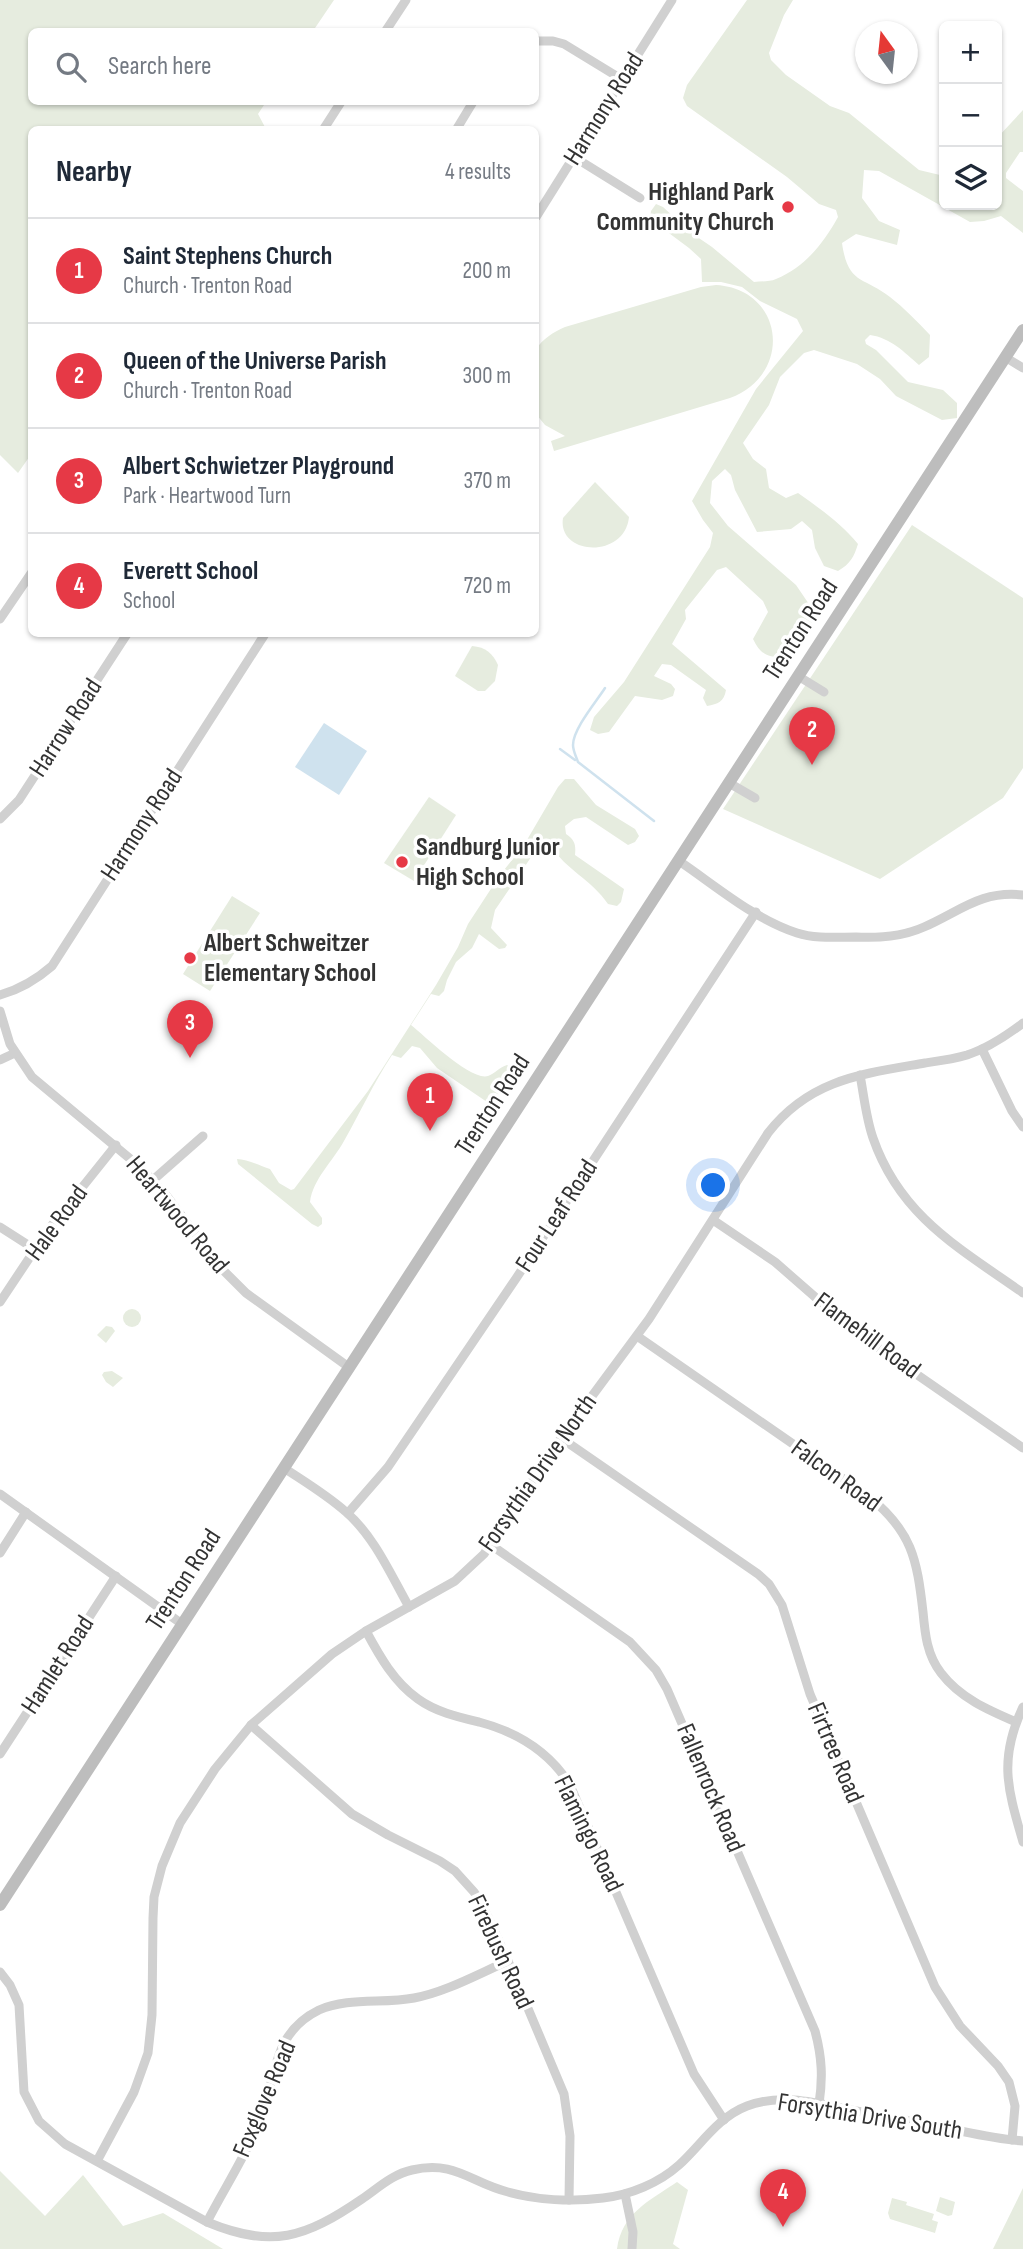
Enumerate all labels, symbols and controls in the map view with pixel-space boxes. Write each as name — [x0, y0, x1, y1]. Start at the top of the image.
north arrow — [855, 21, 918, 84]
map controls — [939, 21, 1002, 210]
button: + — [939, 21, 1002, 84]
search box — [28, 28, 539, 105]
street label: Harmony Road — [557, 47, 651, 171]
icon: search — [52, 48, 90, 86]
text: Search here — [108, 51, 211, 82]
button: − — [939, 84, 1002, 147]
button: layers — [939, 147, 1002, 210]
text: Nearby — [56, 154, 132, 190]
text: 4 results — [445, 158, 511, 186]
place label: Highland Park Community Church — [597, 177, 774, 238]
marker: Highland Park Community Church — [780, 199, 796, 215]
text: Saint Stephens Church — [123, 241, 332, 272]
text: 1 — [74, 257, 84, 285]
text: 200 m — [463, 257, 511, 285]
text: Church · Trenton Road — [123, 272, 292, 300]
text: Queen of the Universe Parish — [123, 346, 387, 377]
text: 2 — [74, 362, 84, 390]
text: 300 m — [462, 362, 511, 390]
text: Church · Trenton Road — [123, 377, 292, 405]
text: Albert Schwietzer Playground — [123, 451, 394, 482]
text: 3 — [74, 467, 84, 495]
text: 370 m — [464, 467, 511, 495]
text: Park · Heartwood Turn — [123, 482, 291, 510]
text: Everett School — [123, 556, 258, 587]
text: 4 — [74, 572, 84, 600]
text: 720 m — [464, 572, 511, 600]
street label: Trenton Road — [757, 574, 845, 686]
text: School — [123, 587, 175, 615]
street label: Harrow Road — [23, 673, 109, 783]
pin: 2 — [789, 707, 835, 765]
street label: Harmony Road — [94, 763, 190, 887]
place label: Sandburg Junior High School — [416, 832, 560, 893]
marker: Sandburg Junior High School — [394, 854, 410, 870]
place label: Albert Schweitzer Elementary School — [203, 928, 376, 989]
marker: Albert Schweitzer Elementary School — [182, 950, 198, 966]
pin: 3 — [167, 1000, 213, 1058]
street label: Trenton Road — [449, 1049, 537, 1161]
pin: 1 — [407, 1073, 453, 1131]
street label: Heartwood Road — [119, 1150, 235, 1280]
street label: Four Leaf Road — [509, 1154, 605, 1278]
your location — [696, 1168, 730, 1202]
street label: Hale Road — [19, 1179, 95, 1267]
street label: Flamehill Road — [808, 1286, 926, 1386]
street label: Forsythia Drive North — [472, 1388, 604, 1558]
street label: Falcon Road — [785, 1433, 887, 1519]
street label: Trenton Road — [140, 1524, 228, 1636]
street label: Hamlet Road — [15, 1610, 101, 1720]
street label: Firtree Road — [800, 1698, 870, 1808]
street label: Fallenrock Road — [669, 1719, 751, 1857]
street label: Flamingo Road — [546, 1771, 630, 1897]
street label: Firebush Road — [460, 1890, 540, 2014]
street label: Foxglove Road — [227, 2036, 303, 2162]
street label: Forsythia Drive South — [776, 2087, 964, 2147]
pin: 4 — [760, 2169, 806, 2227]

